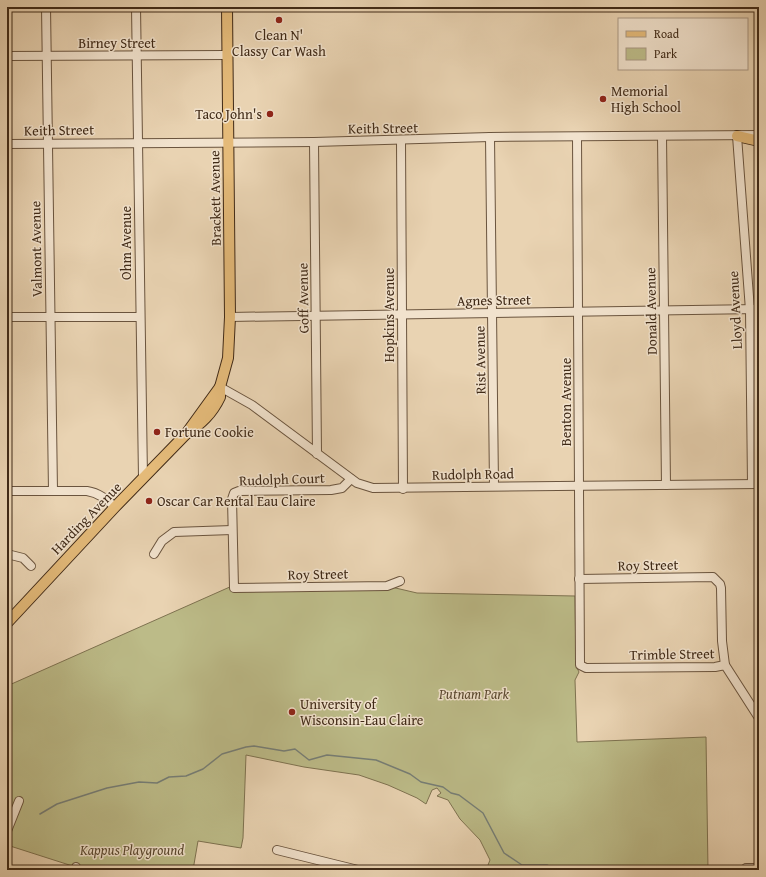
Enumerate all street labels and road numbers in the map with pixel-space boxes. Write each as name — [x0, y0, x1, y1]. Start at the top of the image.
street label: Birney Street — [78, 33, 156, 53]
street label: Keith Street — [348, 117, 418, 139]
street label: Keith Street — [24, 119, 94, 141]
street label: Brackett Avenue — [204, 150, 226, 246]
street label: Valmont Avenue — [25, 200, 47, 297]
street label: Ohm Avenue — [116, 206, 136, 280]
street label: Goff Avenue — [292, 262, 314, 333]
street label: Hopkins Avenue — [379, 267, 399, 362]
street label: Donald Avenue — [640, 267, 662, 355]
street label: Lloyd Avenue — [723, 270, 747, 350]
street label: Agnes Street — [457, 289, 531, 311]
street label: Rist Avenue — [469, 325, 491, 394]
street label: Benton Avenue — [556, 357, 576, 446]
street label: Rudolph Road — [432, 463, 515, 485]
street label: Rudolph Court — [239, 468, 325, 490]
street label: Harding Avenue — [46, 477, 126, 559]
street label: Roy Street — [617, 554, 679, 576]
street label: Roy Street — [287, 563, 349, 585]
street label: Trimble Street — [629, 643, 715, 665]

